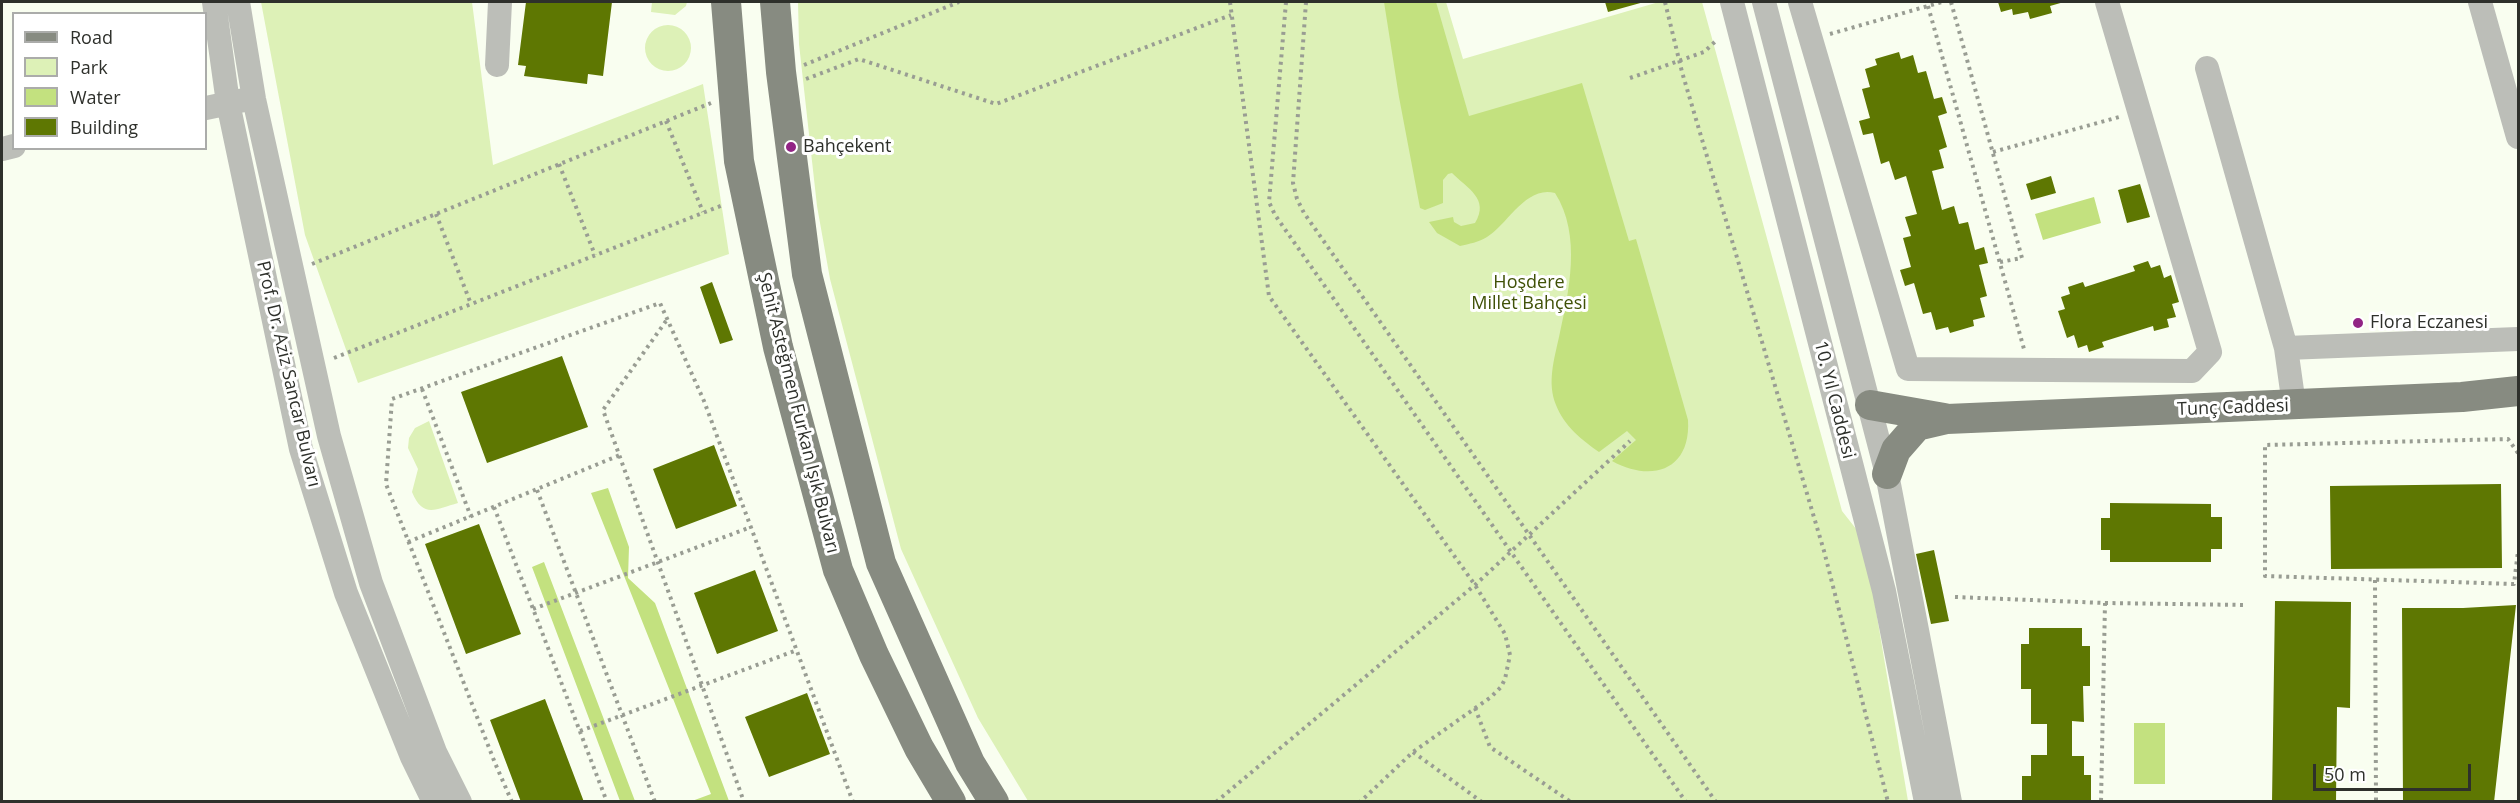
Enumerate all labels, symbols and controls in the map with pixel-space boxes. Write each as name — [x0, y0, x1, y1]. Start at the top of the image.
legend — [12, 12, 207, 150]
text: Road — [70, 25, 113, 49]
text: Park — [70, 55, 108, 79]
text: Water — [70, 85, 121, 109]
text: Building — [70, 115, 138, 139]
place label: Bahçekent — [803, 136, 891, 158]
marker: Bahçekent — [784, 140, 798, 154]
street label: Prof. Dr. Aziz Sancar Bulvarı — [251, 259, 325, 489]
street label: Şehit Asteğmen Furkan Işık Bulvarı — [753, 270, 843, 556]
park label: Hoşdere Millet Bahçesi — [1471, 272, 1587, 314]
place label: Flora Eczanesi — [2370, 312, 2488, 334]
marker: Flora Eczanesi — [2351, 316, 2365, 330]
street label: 10. Yıl Caddesi — [1809, 339, 1859, 461]
street label: Tunç Caddesi — [2177, 395, 2289, 421]
scale bar — [2316, 752, 2474, 790]
text: 50 m — [2324, 762, 2366, 786]

